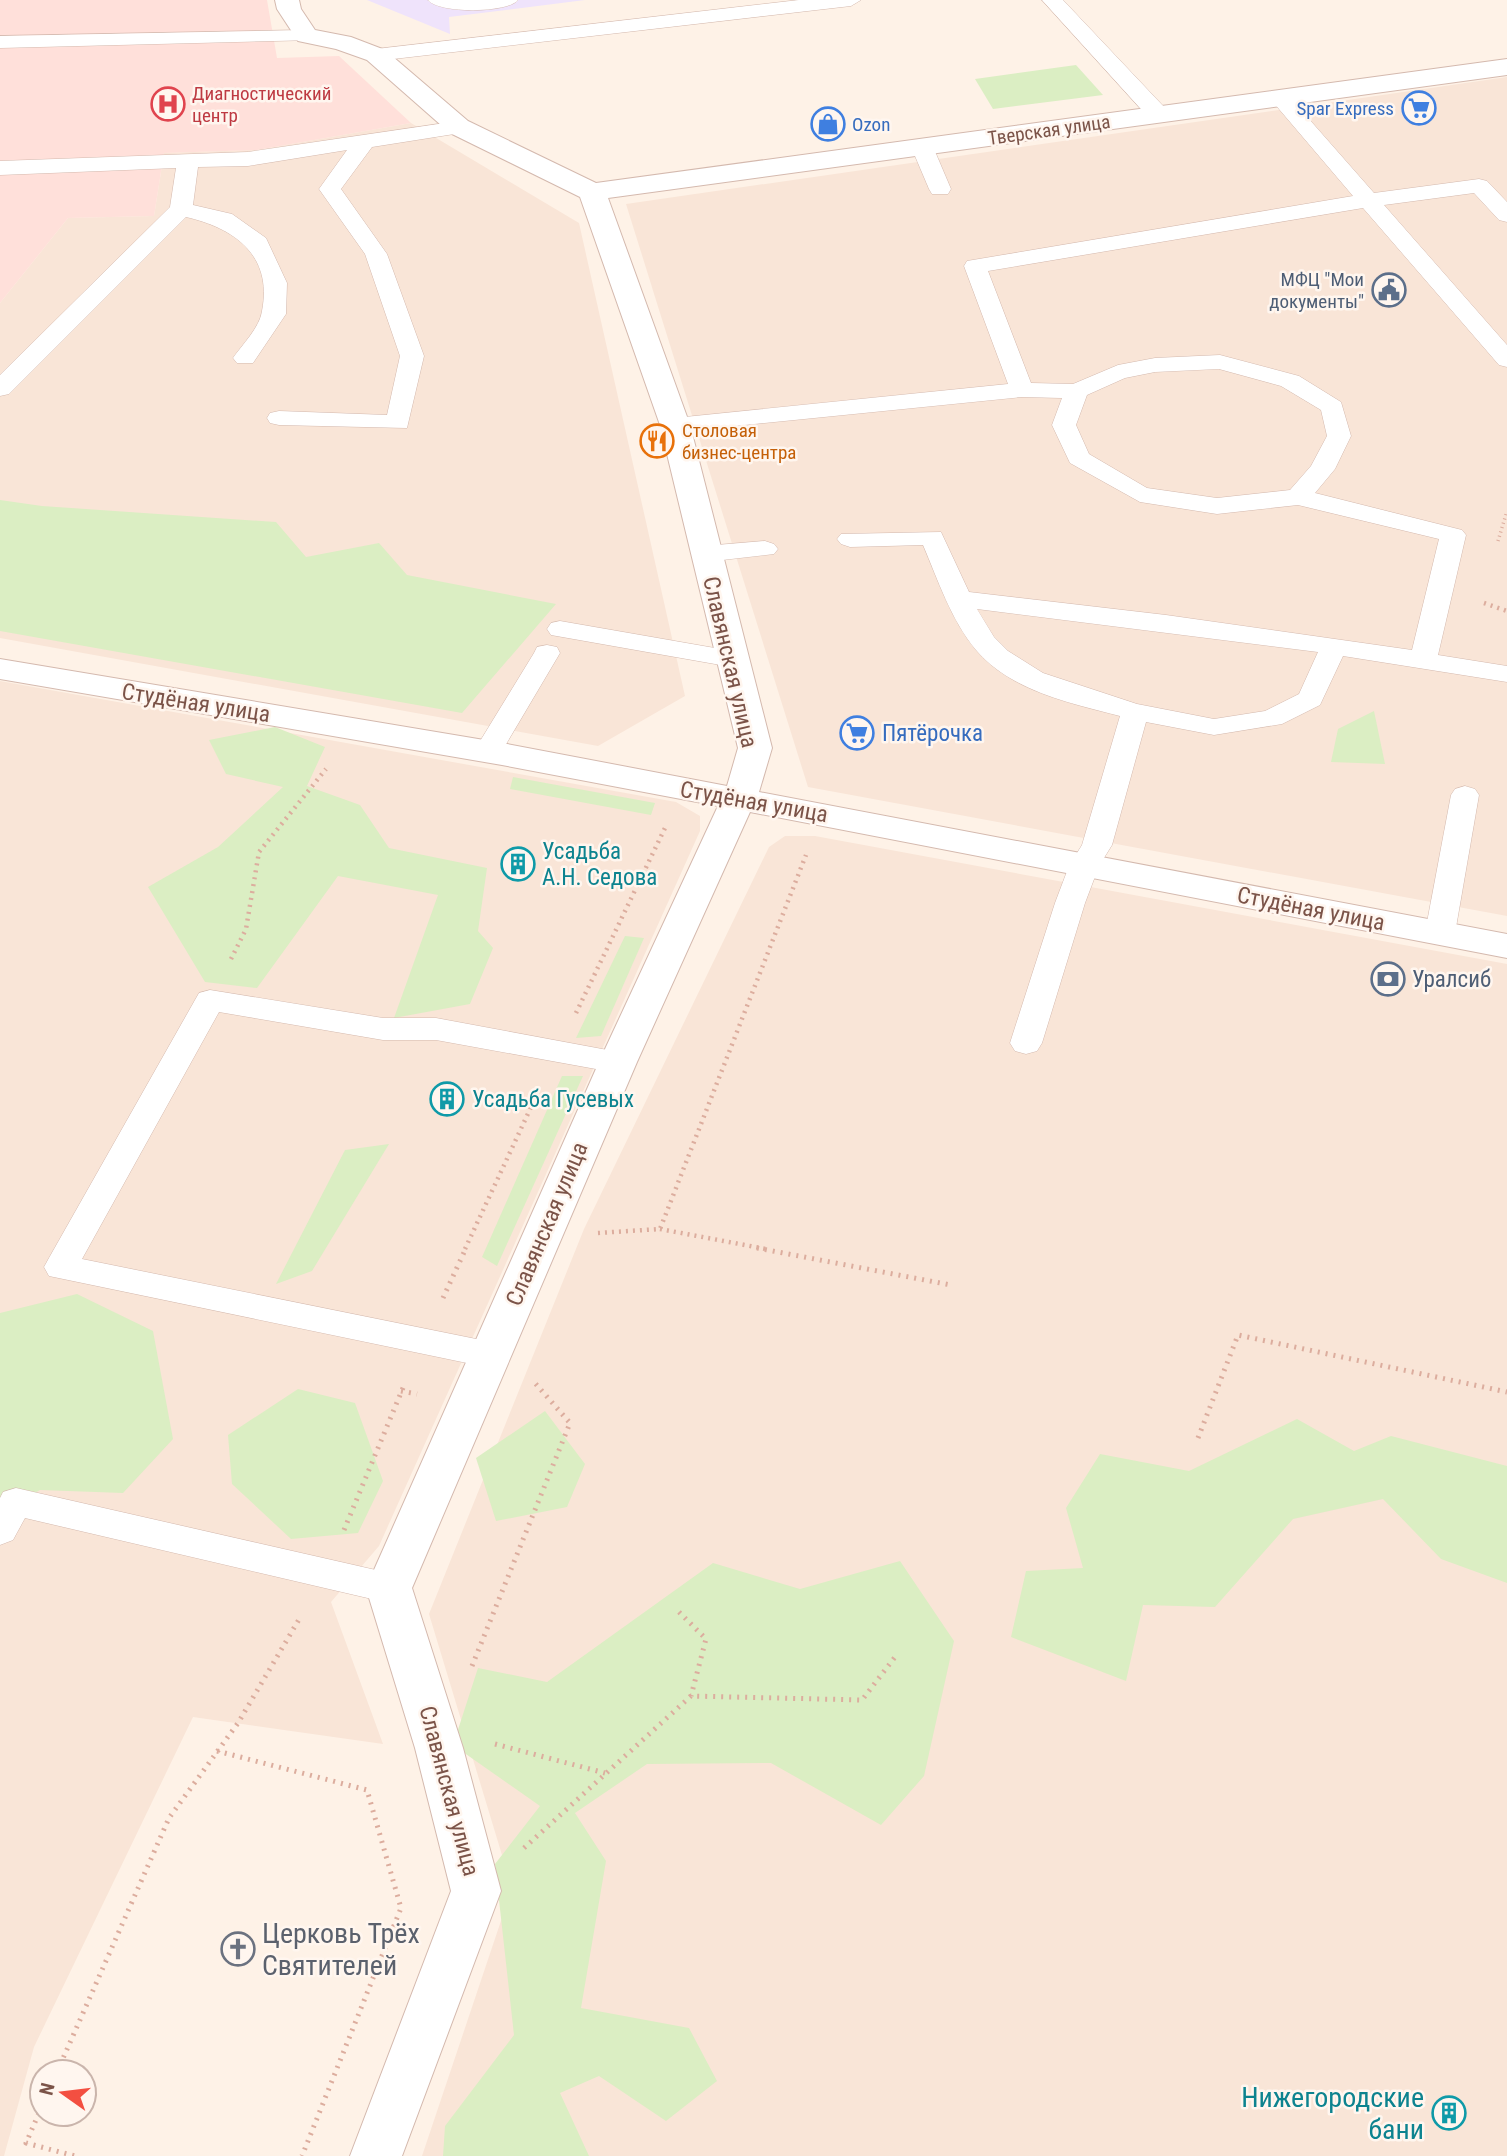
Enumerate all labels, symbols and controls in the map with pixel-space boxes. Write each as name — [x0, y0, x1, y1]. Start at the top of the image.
place label: Диагностический центр — [192, 82, 331, 127]
hospital icon: Диагностический центр — [149, 85, 187, 123]
supermarket icon: Spar Express — [1400, 89, 1438, 127]
place label: Spar Express — [1297, 97, 1394, 120]
shop icon: Ozon — [809, 105, 847, 143]
street label: Тверская улица — [986, 110, 1112, 150]
place label: Ozon — [852, 113, 890, 136]
place label: МФЦ "Мои документы" — [1269, 268, 1364, 313]
public building icon: МФЦ "Мои документы" — [1370, 271, 1408, 309]
place label: Столовая бизнес-центра — [682, 419, 796, 464]
restaurant icon: Столовая бизнес-центра — [638, 422, 676, 460]
street label: Славянская улица — [697, 574, 763, 750]
street label: Студёная улица — [120, 678, 272, 728]
supermarket icon: Пятёрочка — [838, 714, 876, 752]
place label: Пятёрочка — [882, 720, 983, 747]
street label: Студёная улица — [678, 776, 830, 828]
place label: Усадьба А.Н. Седова — [542, 838, 657, 891]
building icon: Усадьба А.Н. Седова — [499, 845, 537, 883]
street label: Студёная улица — [1235, 881, 1387, 937]
bank icon: Уралсиб — [1369, 960, 1407, 998]
place label: Уралсиб — [1412, 966, 1491, 993]
building icon: Усадьба Гусевых — [428, 1080, 466, 1118]
place label: Усадьба Гусевых — [472, 1086, 634, 1113]
street label: Славянская улица — [500, 1138, 594, 1310]
street label: Славянская улица — [413, 1703, 485, 1879]
place label: Церковь Трёх Святителей — [262, 1917, 420, 1982]
church icon: Церковь Трёх Святителей — [219, 1930, 257, 1968]
north arrow — [28, 2058, 98, 2128]
text: N — [34, 2081, 60, 2097]
place label: Нижегородские бани — [1241, 2081, 1424, 2146]
building icon: Нижегородские бани — [1430, 2094, 1468, 2132]

